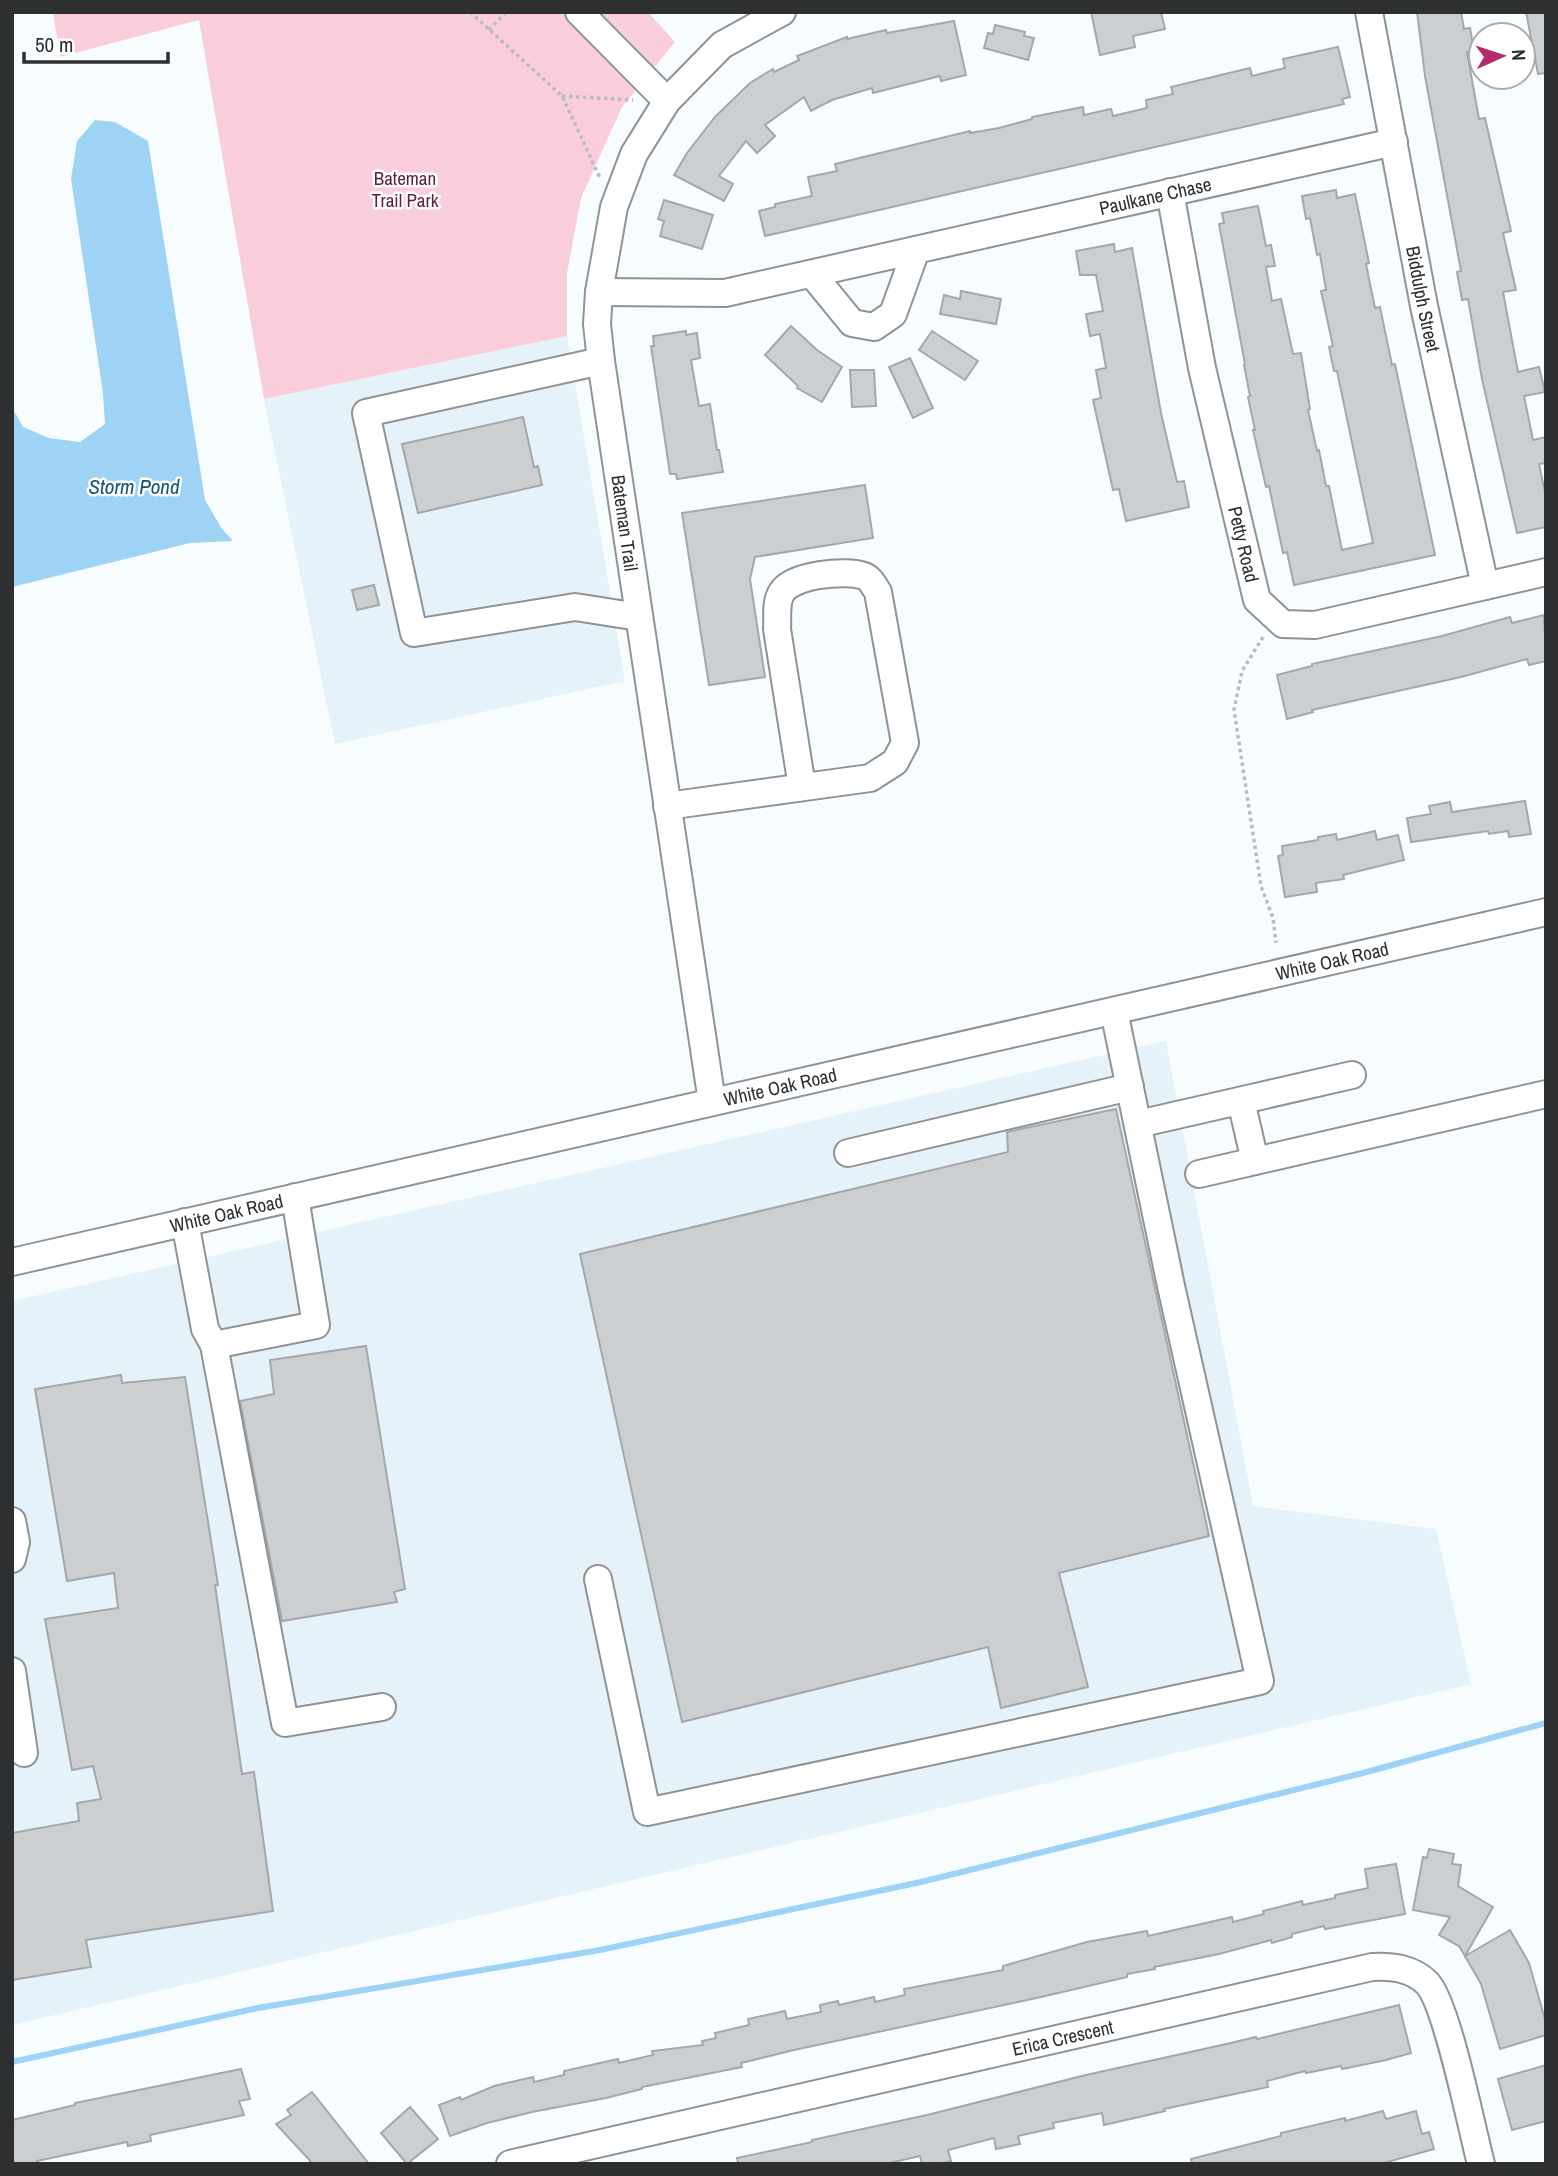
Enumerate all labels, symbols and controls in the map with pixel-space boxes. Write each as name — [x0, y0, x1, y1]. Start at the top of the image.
scale bar — [24, 21, 168, 65]
north arrow — [1467, 21, 1537, 91]
text: 50 m — [35, 30, 73, 59]
text: N — [1506, 49, 1532, 61]
park label: Bateman Trail Park — [372, 165, 439, 213]
street label: Paulkane Chase — [1096, 171, 1214, 221]
street label: Biddulph Street — [1400, 244, 1447, 355]
water label: Storm Pond — [89, 472, 180, 501]
street label: Bateman Trail — [605, 473, 645, 573]
street label: Petty Road — [1222, 504, 1265, 585]
street label: White Oak Road — [1273, 935, 1391, 986]
street label: White Oak Road — [721, 1061, 839, 1112]
street label: White Oak Road — [167, 1188, 286, 1239]
street label: Erica Crescent — [1010, 2013, 1117, 2062]

